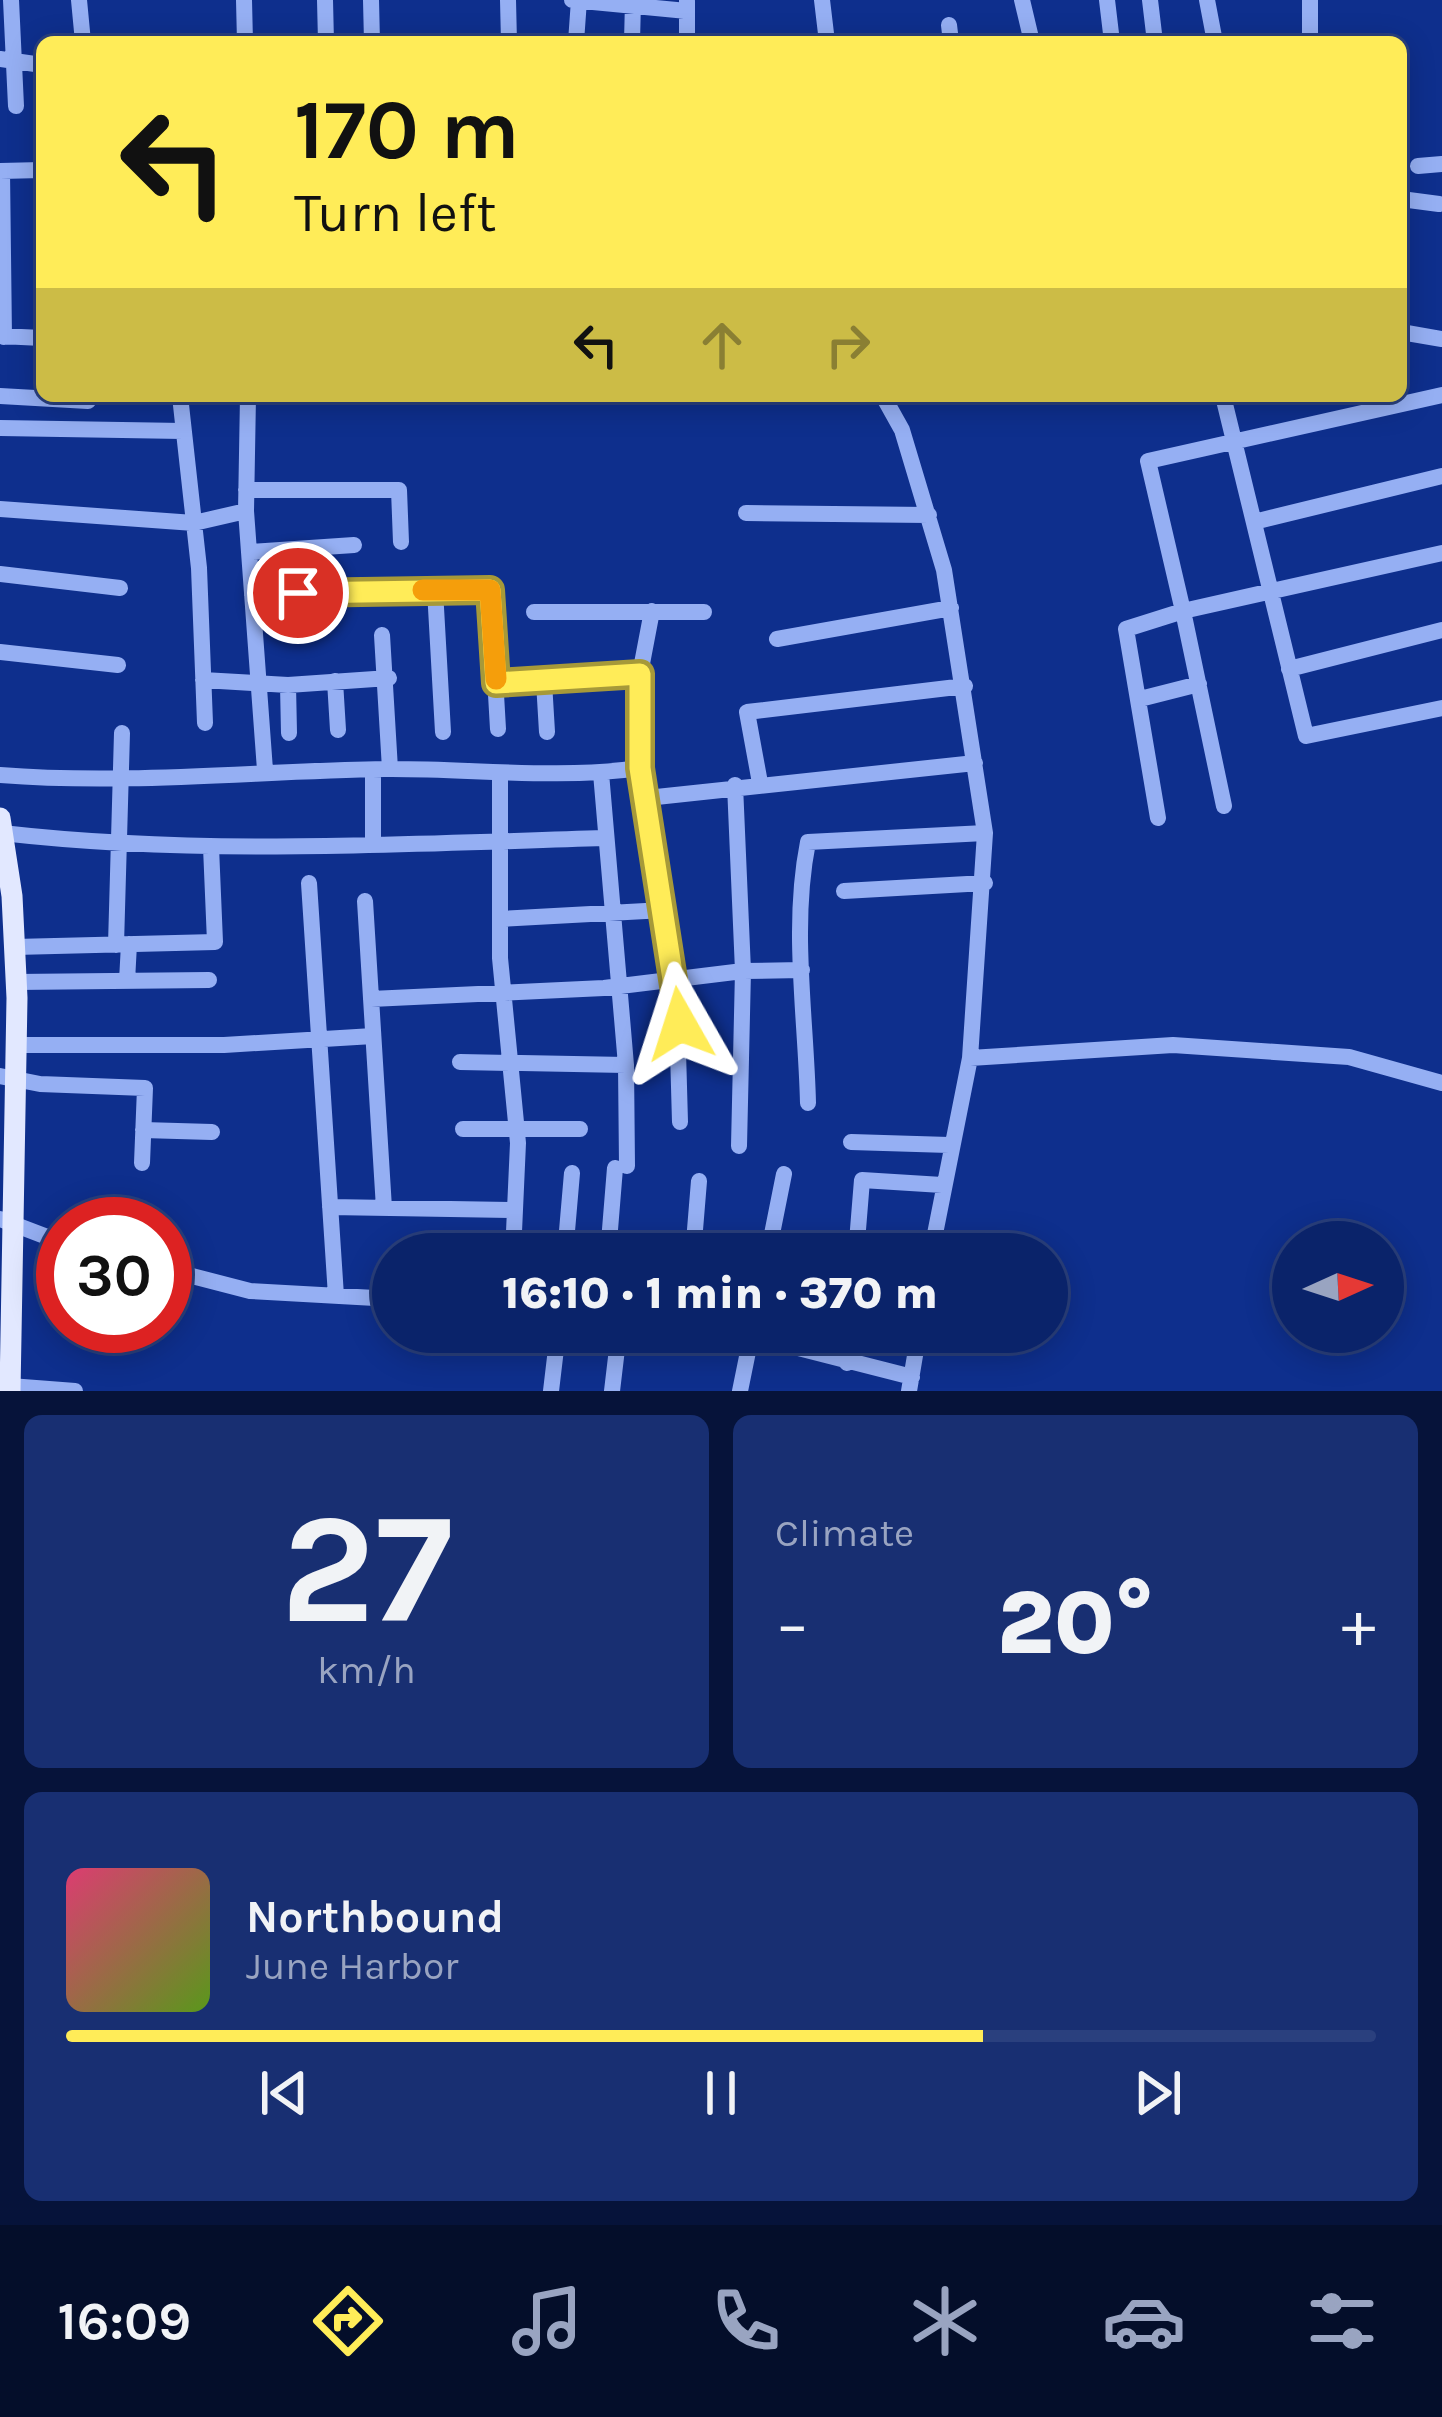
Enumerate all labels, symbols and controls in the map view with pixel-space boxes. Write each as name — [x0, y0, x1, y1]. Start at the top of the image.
text: 170 m — [294, 81, 520, 179]
icon: left — [96, 84, 252, 240]
text: Turn left — [294, 181, 497, 245]
icon: left — [563, 312, 629, 378]
icon: ahead — [689, 312, 755, 378]
icon: right — [815, 312, 881, 378]
pin — [247, 542, 349, 644]
icon: arrive — [265, 560, 331, 626]
position arrow — [617, 961, 743, 1087]
speed limit sign: 30 — [36, 1197, 192, 1353]
north arrow — [1272, 1221, 1404, 1353]
map controls — [1272, 1221, 1404, 1353]
text: 16:10 · 1 min · 370 m — [502, 1267, 938, 1319]
text: 27 — [281, 1478, 453, 1660]
text: Climate — [775, 1510, 914, 1556]
text: 20° — [997, 1570, 1154, 1676]
text: − — [775, 1585, 810, 1663]
text: + — [1341, 1585, 1376, 1663]
text: km/h — [317, 1647, 416, 1693]
text: Northbound — [246, 1891, 504, 1943]
text: June Harbor — [246, 1943, 458, 1989]
icon: previous — [251, 2060, 317, 2126]
icon: pause — [688, 2060, 754, 2126]
icon: next — [1125, 2060, 1191, 2126]
icon: directions — [306, 2279, 390, 2363]
icon: music — [505, 2279, 589, 2363]
icon: phone — [704, 2279, 788, 2363]
icon: climate — [903, 2279, 987, 2363]
icon: car — [1102, 2279, 1186, 2363]
icon: filters — [1300, 2279, 1384, 2363]
text: 16:09 — [57, 2289, 191, 2353]

